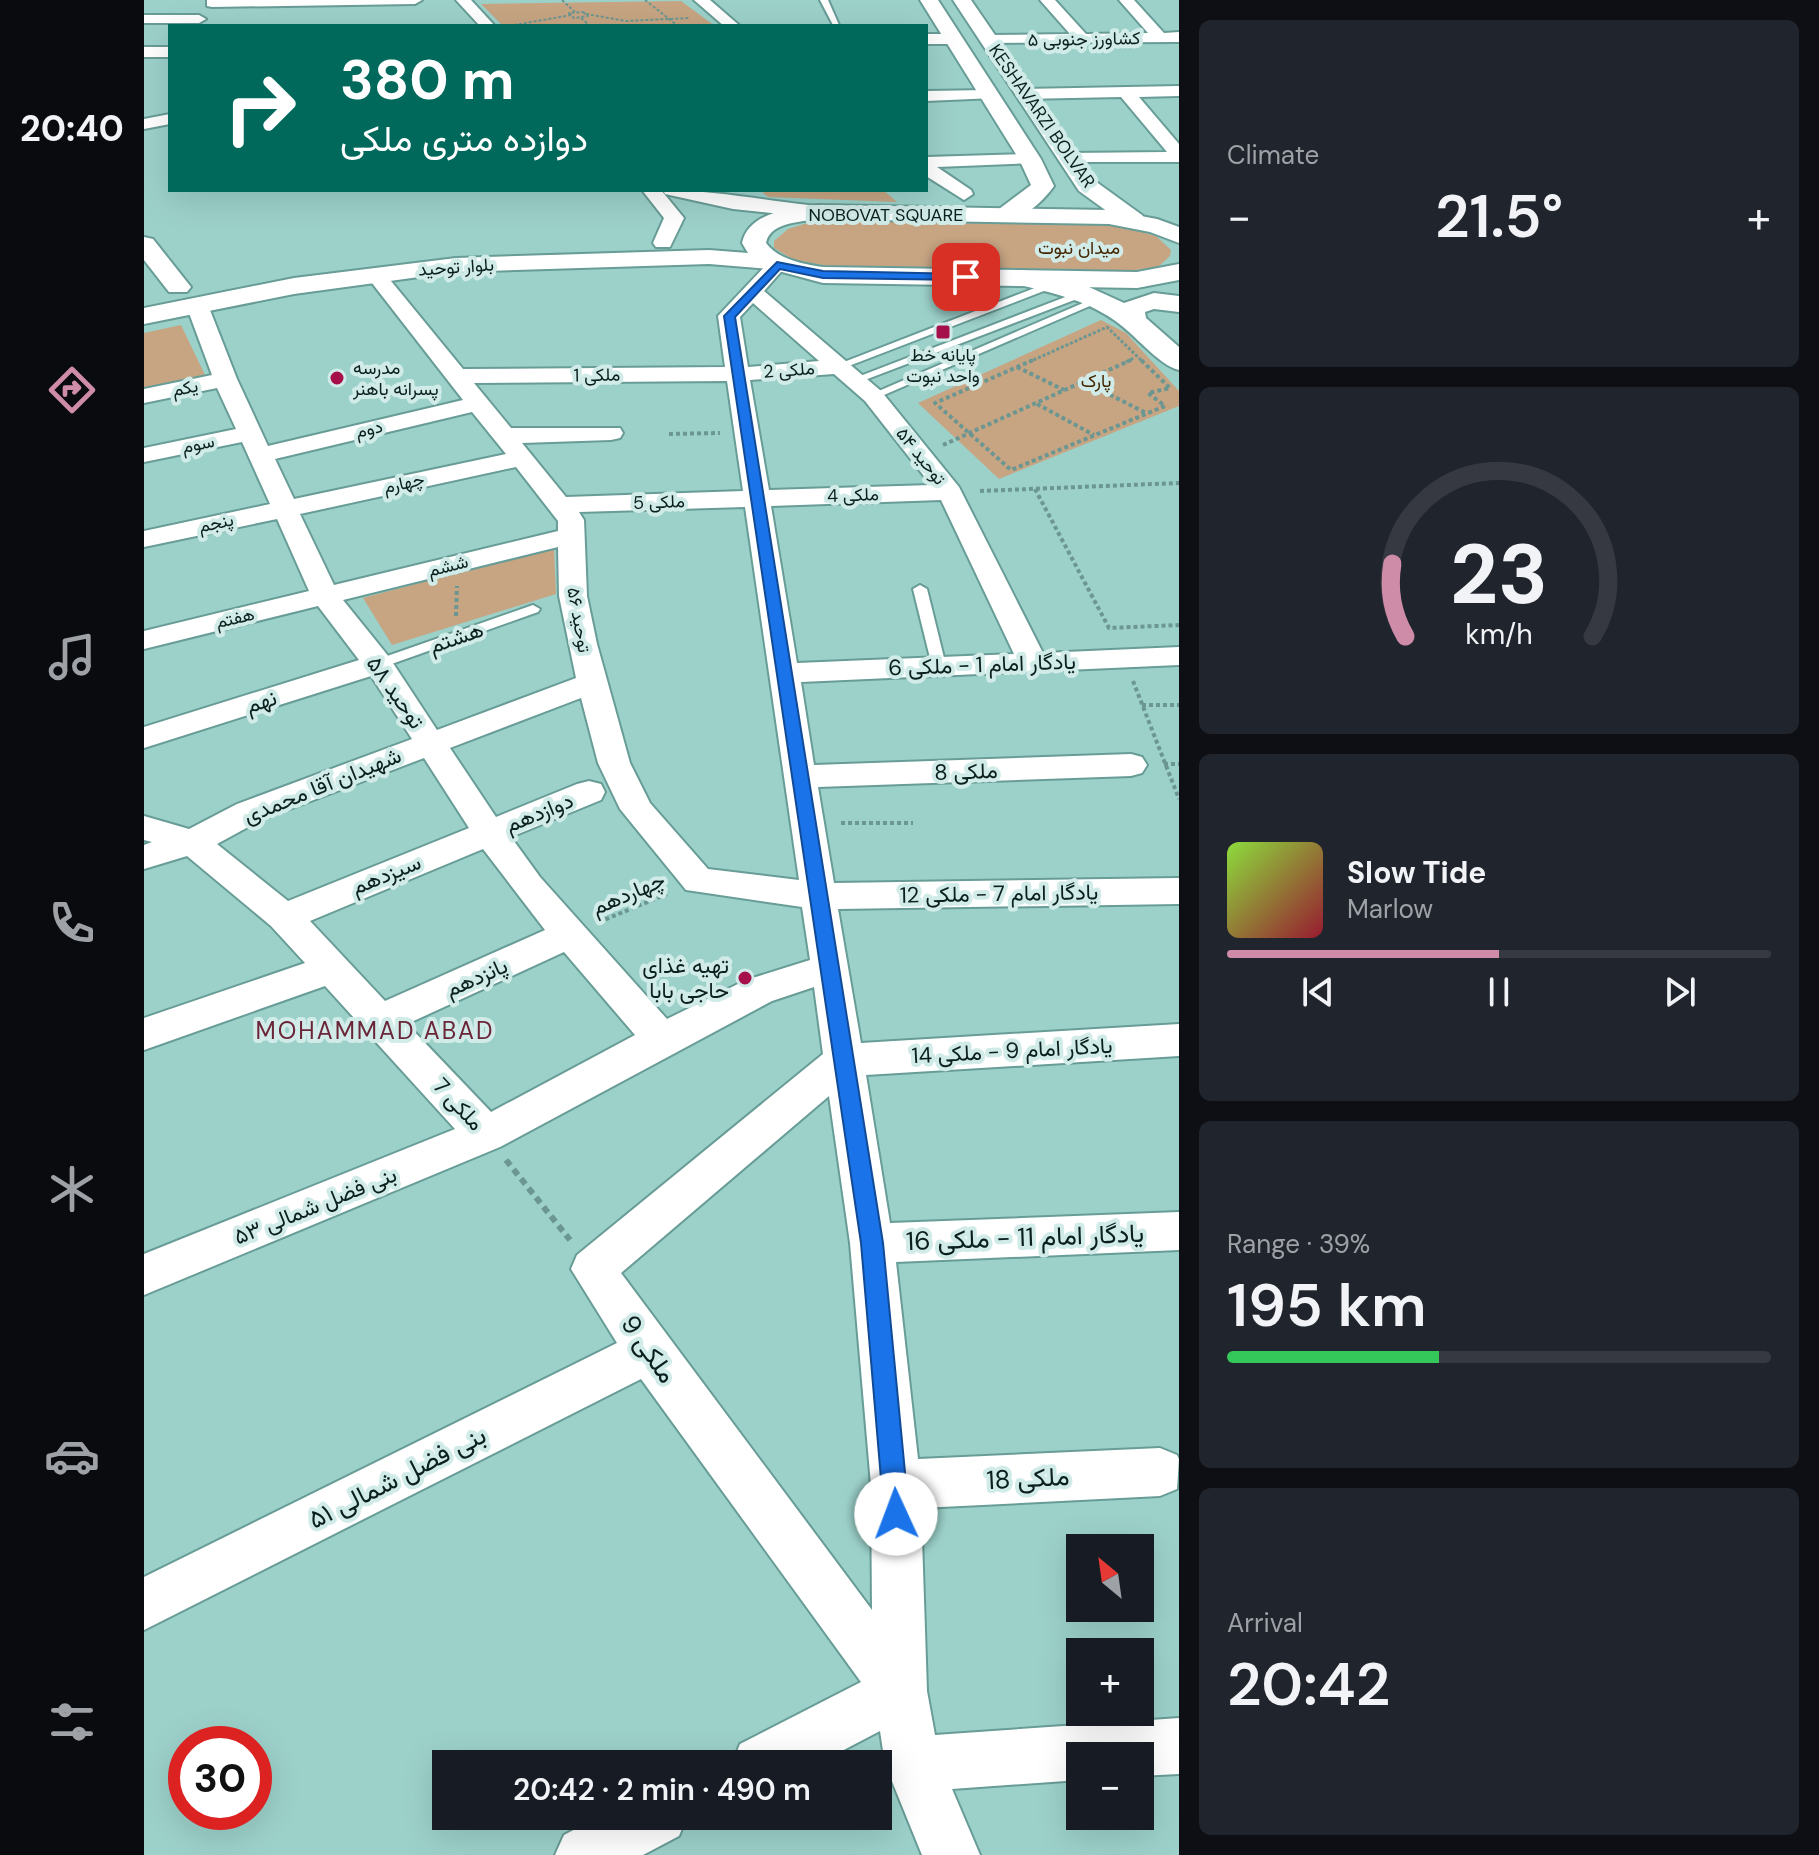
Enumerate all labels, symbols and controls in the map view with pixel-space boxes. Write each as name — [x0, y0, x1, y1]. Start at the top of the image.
street label: کشاورز جنوبی ۵ — [1027, 26, 1141, 52]
street label: KESHAVARZI BOLVAR — [983, 39, 1101, 193]
text: 380 m — [340, 43, 515, 116]
icon: right — [208, 56, 312, 160]
text: 20:40 — [20, 105, 124, 152]
text: دوازده متری ملکی — [340, 115, 588, 162]
text: Climate — [1227, 138, 1319, 172]
text: 21.5° — [1435, 177, 1563, 256]
text: − — [1227, 188, 1251, 246]
text: + — [1747, 188, 1771, 246]
street label: NOBOVAT SQUARE — [809, 203, 963, 227]
park label: میدان نبوت — [1038, 236, 1120, 260]
pin — [932, 243, 1000, 311]
street label: بلوار توحید — [417, 252, 495, 282]
icon: arrive — [944, 255, 988, 299]
marker: پایانه خط واحد نبوت — [934, 323, 952, 341]
place label: پایانه خط واحد نبوت — [906, 343, 980, 388]
place label: مدرسه پسرانه باهنر — [352, 356, 439, 401]
street label: ملکی 2 — [763, 356, 815, 384]
icon: directions — [44, 362, 100, 418]
street label: ملکی 1 — [573, 363, 621, 387]
marker: مدرسه پسرانه باهنر — [328, 369, 346, 387]
park label: پارک — [1081, 369, 1111, 393]
street label: یکم — [170, 374, 200, 402]
street label: دوم — [353, 414, 385, 444]
street label: توحید ۵۴ — [890, 422, 952, 490]
street label: سوم — [179, 429, 217, 459]
street label: چهارم — [381, 467, 427, 499]
street label: ملکی 4 — [827, 482, 879, 508]
street label: ملکی 5 — [633, 489, 685, 515]
street label: پنجم — [196, 508, 236, 538]
text: 23 — [1450, 519, 1548, 628]
street label: ششم — [425, 549, 471, 583]
street label: توحید ۵۶ — [561, 585, 597, 655]
street label: هفتم — [213, 602, 257, 634]
street label: هشتم — [425, 615, 487, 660]
text: km/h — [1465, 616, 1533, 653]
icon: music — [44, 629, 100, 685]
street label: یادگار امام 1 - ملکی 6 — [888, 647, 1076, 682]
street label: توحید ۵۸ — [360, 650, 431, 735]
street label: نهم — [242, 683, 280, 720]
street label: شهیدان آقا محمدی — [239, 741, 405, 830]
street label: ملکی 8 — [934, 756, 998, 787]
street label: دوازدهم — [501, 786, 578, 839]
street label: سیزدهم — [347, 847, 425, 902]
text: Slow Tide — [1347, 853, 1486, 892]
street label: چهاردهم — [587, 865, 669, 922]
street label: یادگار امام 7 - ملکی 12 — [900, 877, 1098, 910]
text: Marlow — [1347, 892, 1433, 926]
icon: phone — [44, 895, 100, 951]
street label: پانزدهم — [440, 951, 512, 1004]
place label: تهیه غذای حاجی بابا — [642, 951, 729, 1005]
marker: تهیه غذای حاجی بابا — [736, 969, 754, 987]
icon: previous — [1296, 970, 1340, 1014]
icon: pause — [1477, 970, 1521, 1014]
icon: next — [1658, 970, 1702, 1014]
district label: MOHAMMAD ABAD — [256, 1015, 494, 1046]
street label: یادگار امام 9 - ملکی 14 — [911, 1031, 1113, 1070]
street label: ملکی 7 — [427, 1072, 490, 1137]
street label: بنی فضل شمالی ۵۳ — [229, 1160, 401, 1251]
icon: climate — [44, 1161, 100, 1217]
street label: یادگار امام 11 - ملکی 16 — [905, 1216, 1145, 1258]
text: Range · 39% — [1227, 1227, 1370, 1261]
text: 195 km — [1227, 1266, 1427, 1345]
street label: ملکی 9 — [613, 1308, 685, 1390]
street label: بنی فضل شمالی ۵۱ — [302, 1418, 492, 1536]
icon: car — [44, 1428, 100, 1484]
street label: ملکی 18 — [986, 1459, 1070, 1497]
position arrow — [854, 1472, 938, 1556]
north arrow — [1066, 1534, 1154, 1622]
map controls — [1066, 1534, 1154, 1830]
text: Arrival — [1227, 1606, 1303, 1640]
button: + — [1066, 1638, 1154, 1726]
text: 20:42 — [1227, 1645, 1390, 1724]
icon: filters — [44, 1694, 100, 1750]
speed limit sign: 30 — [168, 1726, 272, 1830]
button: − — [1066, 1742, 1154, 1830]
text: 20:42 · 2 min · 490 m — [513, 1770, 811, 1809]

